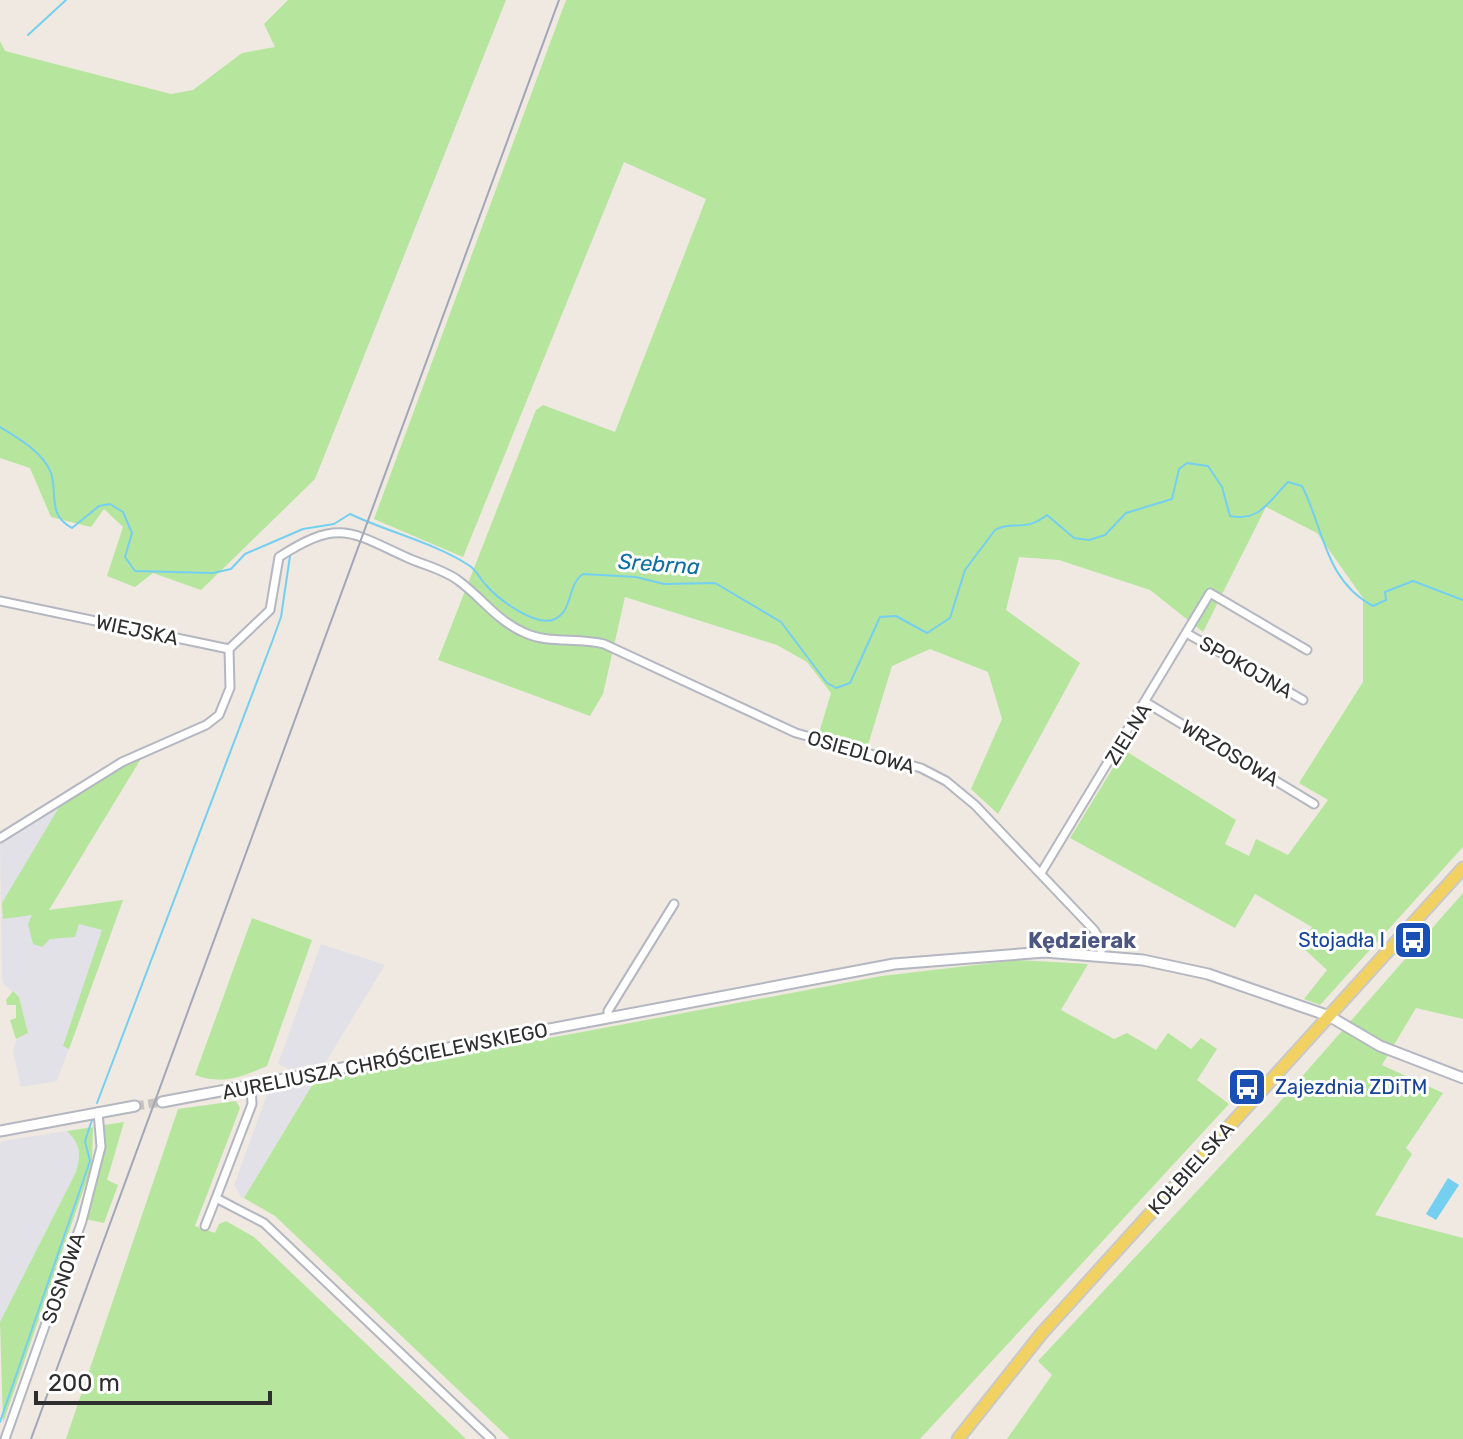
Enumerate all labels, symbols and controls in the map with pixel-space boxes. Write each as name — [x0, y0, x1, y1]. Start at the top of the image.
water label: Srebrna — [617, 548, 701, 580]
street label: WIEJSKA — [93, 610, 181, 650]
street label: SPOKOJNA — [1195, 631, 1297, 703]
street label: ZIELNA — [1100, 699, 1156, 769]
street label: WRZOSOWA — [1177, 715, 1283, 791]
street label: OSIEDLOWA — [805, 725, 917, 779]
bus stop icon: Stojadła I — [1392, 919, 1434, 961]
district label: Kędzierak — [1028, 927, 1136, 954]
place label: Stojadła I — [1298, 928, 1385, 952]
street label: AURELIUSZA CHRÓŚCIELEWSKIEGO — [220, 1018, 550, 1104]
bus stop icon: Zajezdnia ZDiTM — [1226, 1066, 1268, 1108]
place label: Zajezdnia ZDiTM — [1275, 1075, 1427, 1099]
street label: KOŁBIELSKA — [1143, 1117, 1239, 1219]
street label: SOSNOWA — [36, 1229, 90, 1327]
scale bar — [36, 1355, 270, 1405]
text: 200 m — [48, 1369, 120, 1397]

